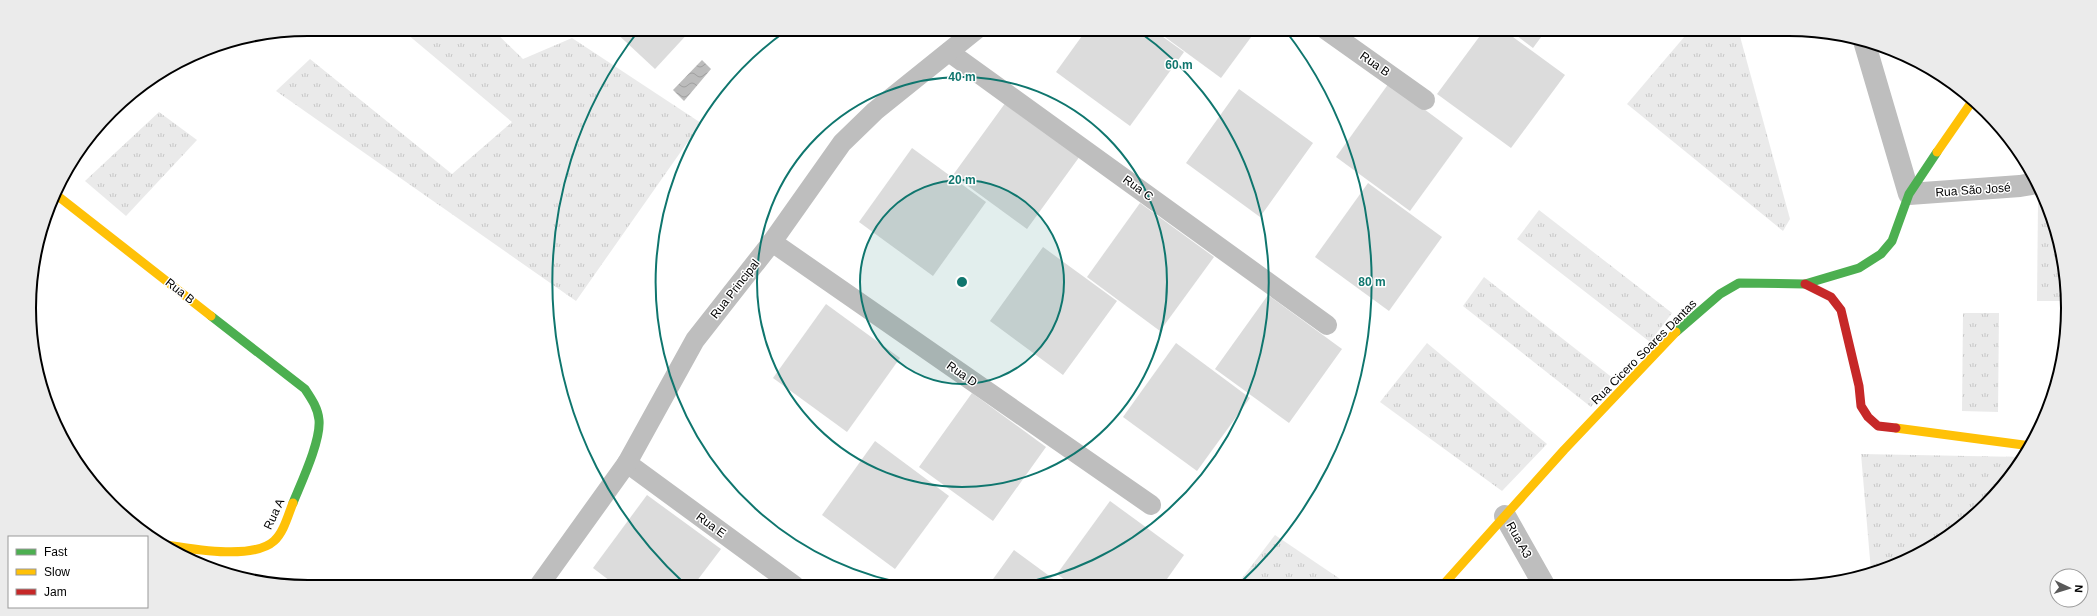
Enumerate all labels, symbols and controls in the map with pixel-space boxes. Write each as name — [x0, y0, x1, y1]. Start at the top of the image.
street label: Rua B — [1357, 49, 1393, 79]
text: 60 m — [1165, 58, 1193, 72]
text: 40 m — [948, 70, 976, 84]
street label: Rua C — [1120, 172, 1156, 204]
text: 20 m — [948, 173, 976, 187]
street label: Rua São José — [1935, 180, 2011, 200]
street label: Rua Principal — [708, 257, 762, 321]
street label: Rua B — [163, 275, 197, 307]
centre of rings — [955, 275, 969, 289]
text: 80 m — [1358, 275, 1386, 289]
street label: Rua Cicero Soares Dantas — [1589, 297, 1699, 407]
street label: Rua D — [944, 359, 980, 390]
street label: Rua A — [261, 496, 287, 532]
street label: Rua E — [693, 510, 729, 540]
street label: Rua A3 — [1503, 519, 1535, 561]
legend — [8, 536, 148, 608]
text: Fast — [44, 545, 68, 559]
text: Slow — [44, 565, 70, 579]
north arrow — [2049, 568, 2089, 608]
text: N — [2073, 584, 2085, 593]
text: Jam — [44, 585, 67, 599]

